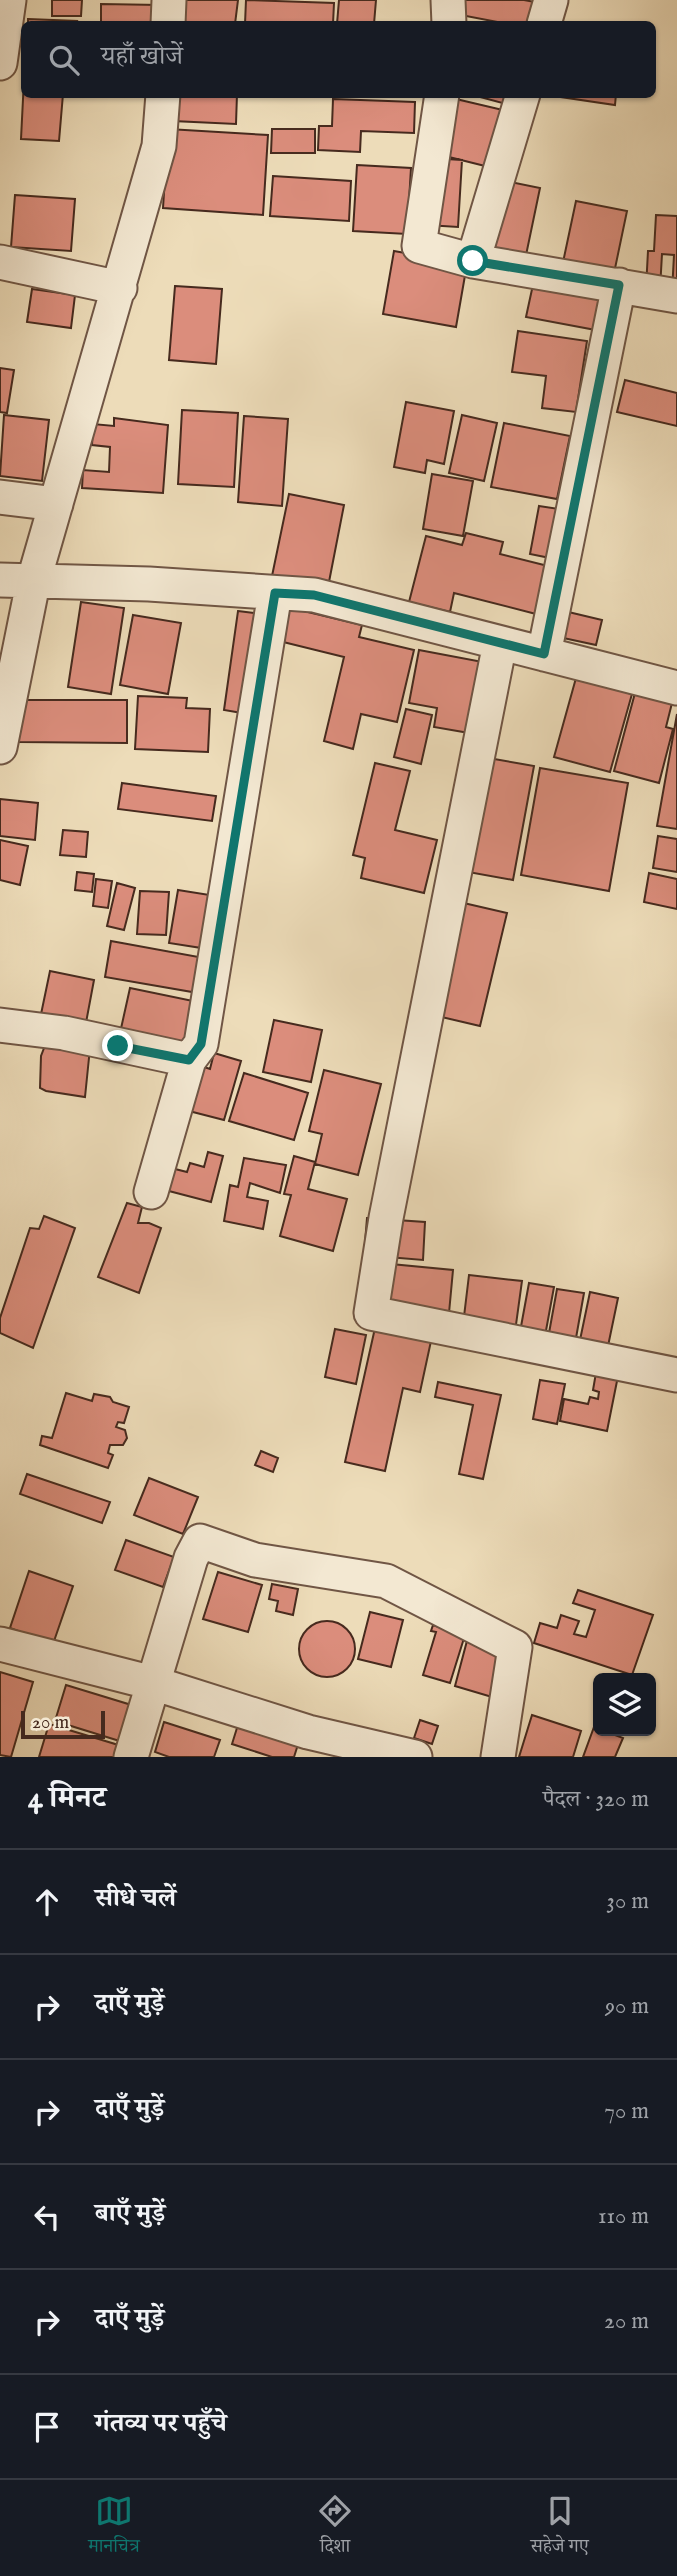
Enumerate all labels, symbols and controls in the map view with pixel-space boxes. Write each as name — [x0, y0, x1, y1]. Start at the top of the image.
search box — [21, 21, 656, 98]
text: यहाँ खोजें — [101, 40, 183, 73]
icon: search — [45, 41, 83, 79]
route start — [457, 245, 488, 276]
route end — [102, 1030, 133, 1061]
map controls — [593, 1673, 656, 1736]
button: layers — [593, 1673, 656, 1736]
scale bar — [21, 1708, 105, 1740]
text: 20 m — [32, 1711, 69, 1735]
text: 4 मिनट — [28, 1780, 106, 1818]
text: पैदल · 320 m — [543, 1785, 649, 1814]
text: सीधे चलें — [95, 1882, 176, 1915]
icon: ahead — [28, 1883, 66, 1921]
text: 30 m — [606, 1887, 649, 1916]
text: दाएँ मुड़ें — [95, 1987, 164, 2020]
icon: right — [28, 1988, 66, 2026]
text: 90 m — [605, 1992, 649, 2021]
text: दाएँ मुड़ें — [95, 2092, 164, 2125]
icon: right — [28, 2093, 66, 2131]
text: 70 m — [604, 2097, 649, 2126]
text: बाएँ मुड़ें — [95, 2197, 165, 2230]
icon: left — [28, 2198, 66, 2236]
text: 110 m — [598, 2202, 649, 2231]
text: दाएँ मुड़ें — [95, 2302, 164, 2335]
icon: right — [28, 2303, 66, 2341]
text: 20 m — [604, 2307, 649, 2336]
text: गंतव्य पर पहुँचे — [95, 2407, 227, 2440]
icon: arrive — [28, 2408, 66, 2446]
tab: मानचित्र — [88, 2492, 140, 2564]
tab: दिशा — [316, 2492, 354, 2564]
tab: सहेजे गए — [531, 2492, 589, 2564]

